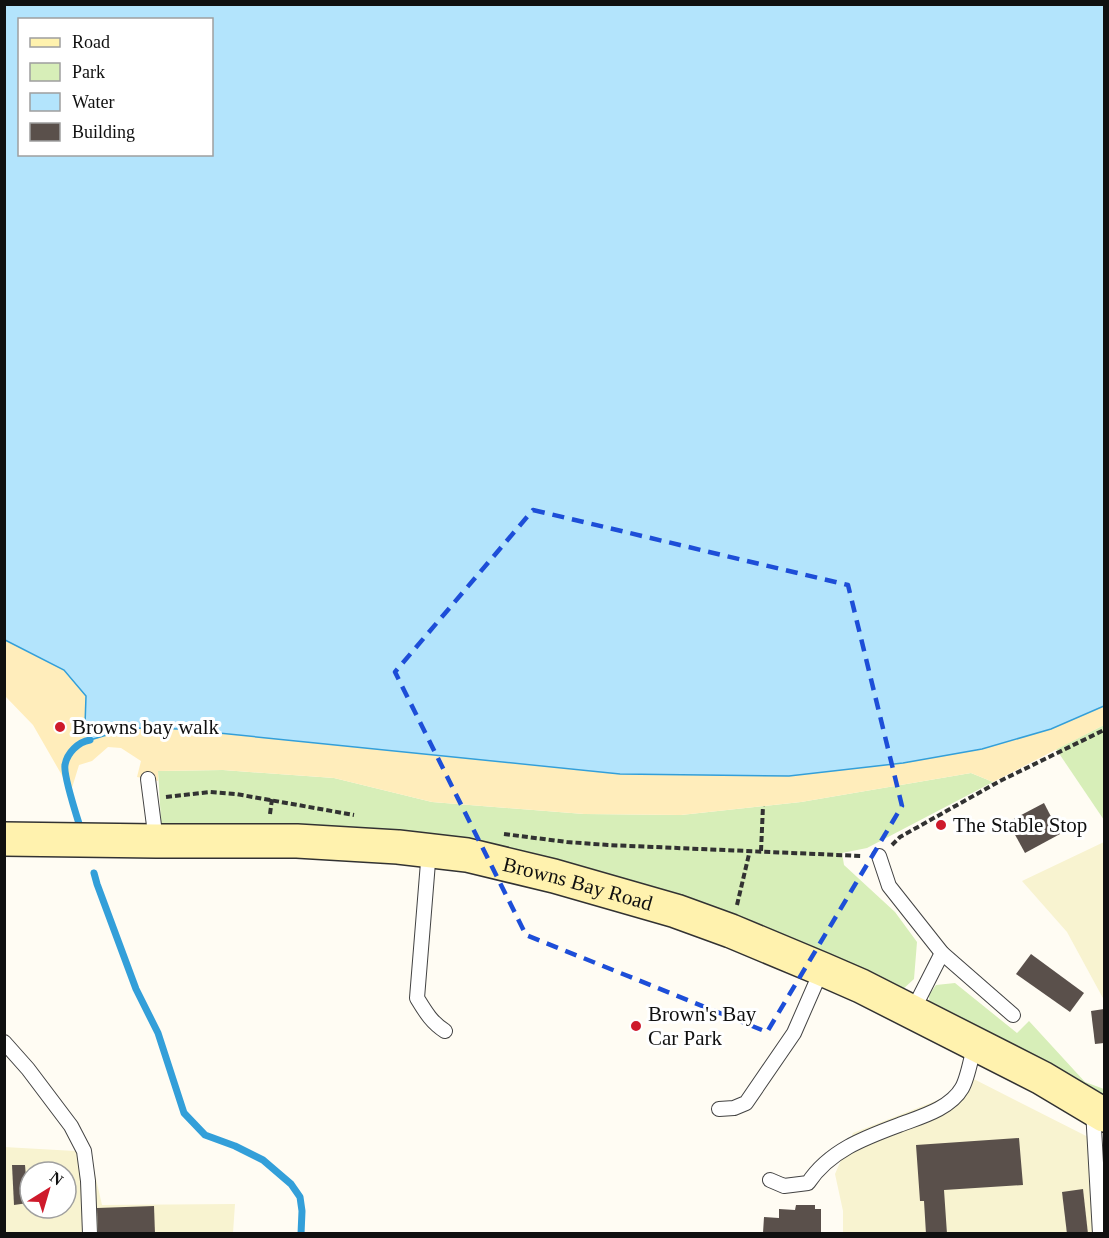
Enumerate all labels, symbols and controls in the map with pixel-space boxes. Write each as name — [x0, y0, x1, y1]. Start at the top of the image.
legend — [18, 18, 213, 156]
text: Road — [72, 32, 110, 52]
text: Park — [72, 62, 105, 82]
text: Water — [72, 92, 115, 112]
text: Building — [72, 122, 135, 142]
place label: Browns bay walk — [72, 715, 219, 739]
marker: Browns bay walk — [53, 720, 67, 734]
place label: The Stable Stop — [953, 813, 1087, 837]
marker: The Stable Stop — [934, 818, 948, 832]
street label: Browns Bay Road — [500, 852, 656, 916]
place label: Brown's Bay Car Park — [648, 1002, 757, 1050]
marker: Brown's Bay Car Park — [629, 1019, 643, 1033]
north arrow — [18, 1160, 78, 1220]
text: N — [47, 1168, 67, 1189]

